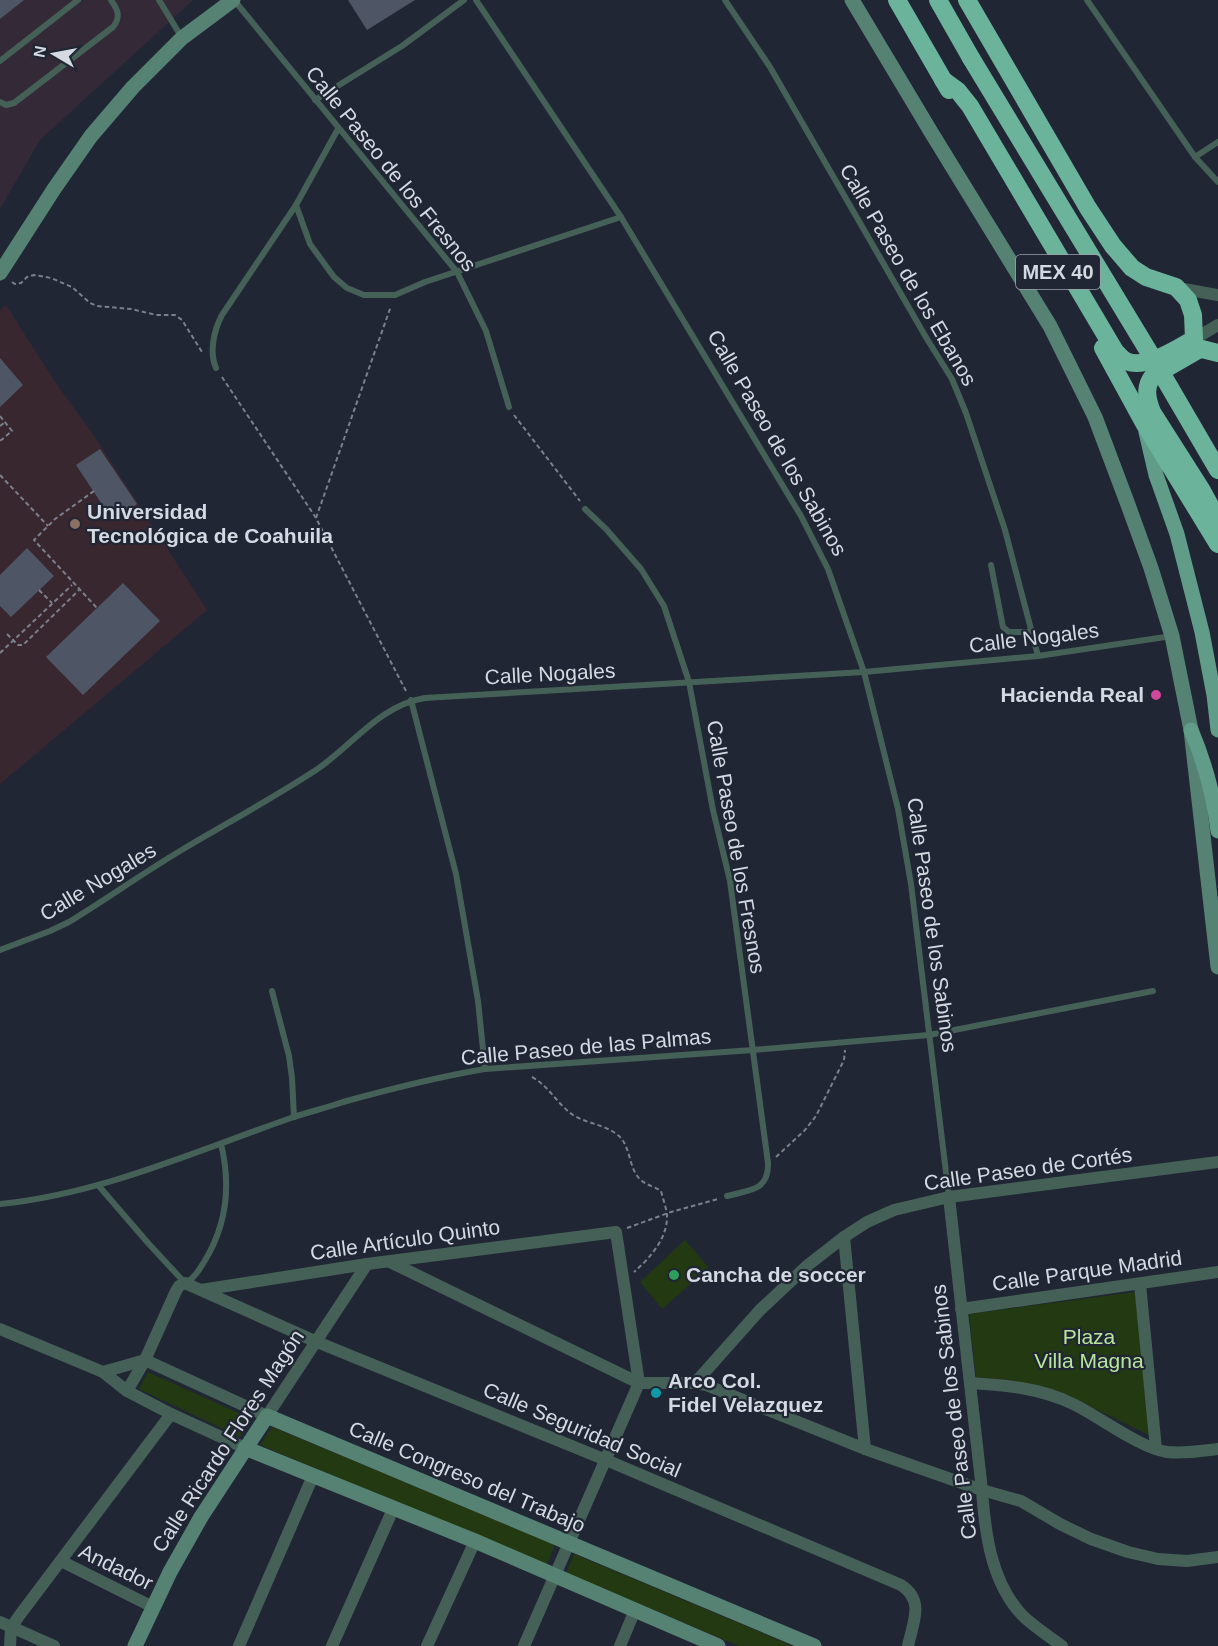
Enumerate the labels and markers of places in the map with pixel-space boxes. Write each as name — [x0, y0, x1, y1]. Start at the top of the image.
place label: Universidad Tecnológica de Coahuila — [87, 500, 333, 547]
marker: Universidad Tecnológica de Coahuila — [68, 517, 82, 531]
place label: Hacienda Real — [1000, 683, 1144, 706]
marker: Hacienda Real — [1149, 688, 1163, 702]
place label: Cancha de soccer — [686, 1263, 866, 1286]
marker: Cancha de soccer — [667, 1268, 681, 1282]
place label: Arco Col. Fidel Velazquez — [668, 1369, 823, 1416]
marker: Arco Col. Fidel Velazquez — [649, 1386, 663, 1400]

